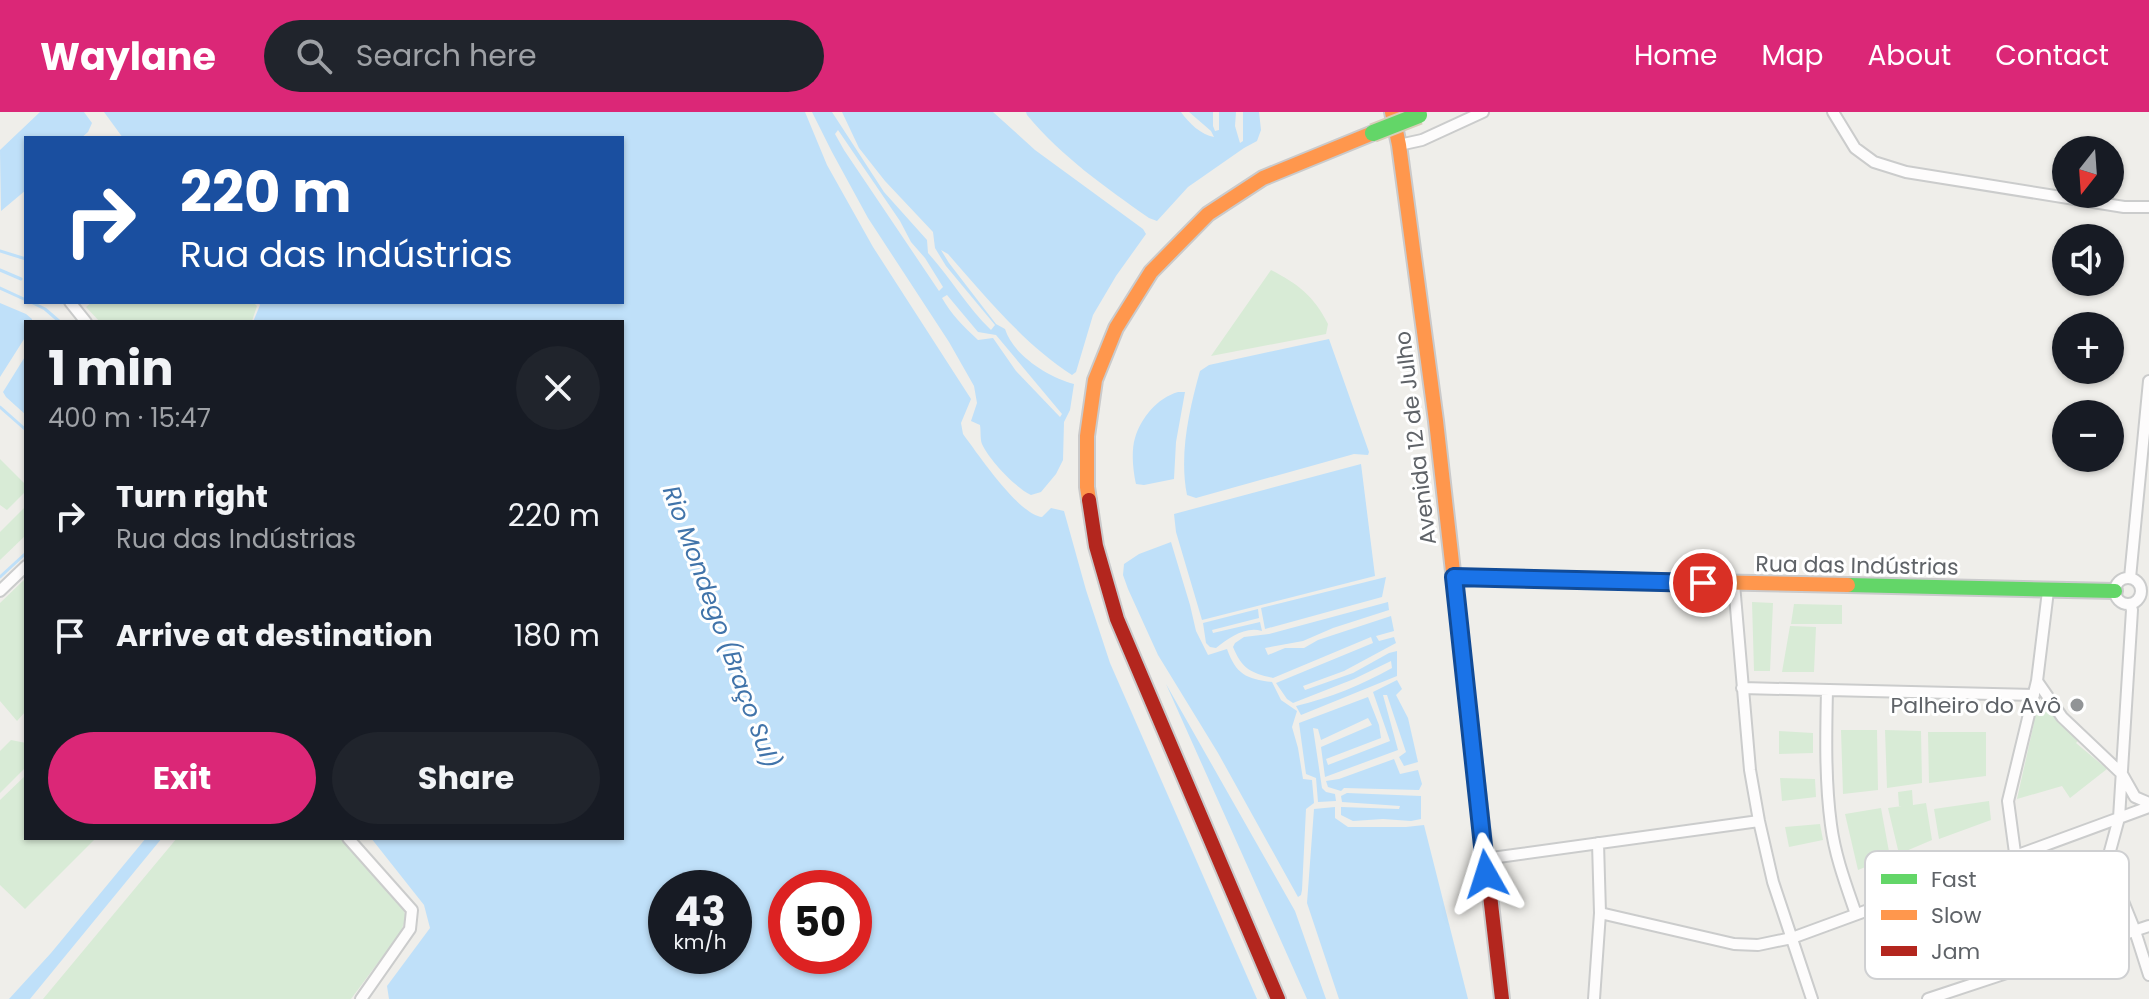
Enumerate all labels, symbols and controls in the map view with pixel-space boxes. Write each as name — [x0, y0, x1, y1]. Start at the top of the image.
search box — [264, 20, 824, 92]
text: Waylane — [40, 30, 216, 83]
icon: search — [292, 34, 336, 78]
text: Search here — [356, 34, 537, 77]
text: Home — [1634, 36, 1717, 75]
text: Map — [1761, 36, 1823, 75]
text: About — [1867, 36, 1951, 75]
text: Contact — [1995, 36, 2109, 75]
north arrow — [2052, 136, 2124, 208]
map controls — [2052, 136, 2124, 472]
text: 220 m — [180, 153, 352, 232]
icon: right — [48, 168, 152, 272]
button: sound — [2052, 224, 2124, 296]
text: Rua das Indústrias — [180, 229, 513, 280]
button: + — [2052, 312, 2124, 384]
street label: Avenida 12 de Julho — [1387, 329, 1444, 547]
text: 1 min — [48, 335, 174, 402]
button: close — [516, 346, 600, 430]
text: 400 m · 15:47 — [48, 400, 211, 436]
button: − — [2052, 400, 2124, 472]
text: Turn right — [116, 475, 268, 518]
water label: Rio Mondego (Braço Sul) — [655, 481, 788, 773]
icon: right — [48, 494, 92, 538]
text: 220 m — [508, 494, 600, 537]
text: Rua das Indústrias — [116, 521, 356, 557]
street label: Rua das Indústrias — [1755, 548, 1959, 583]
pin — [1669, 549, 1737, 617]
icon: arrive — [1681, 561, 1725, 605]
icon: arrive — [48, 614, 92, 658]
text: Arrive at destination — [116, 614, 433, 657]
text: 180 m — [514, 614, 600, 657]
place label: Palheiro do Avô — [1891, 690, 2061, 721]
marker: Palheiro do Avô — [2068, 696, 2086, 714]
button: Exit — [48, 732, 316, 824]
button: Share — [332, 732, 600, 824]
position arrow — [1444, 832, 1528, 916]
legend — [1865, 851, 2129, 979]
text: Fast — [1931, 864, 1976, 895]
speed limit sign: 50 — [768, 870, 872, 974]
text: 43 — [674, 884, 726, 940]
text: Slow — [1931, 900, 1981, 931]
text: km/h — [673, 928, 727, 956]
text: Jam — [1931, 936, 1980, 967]

